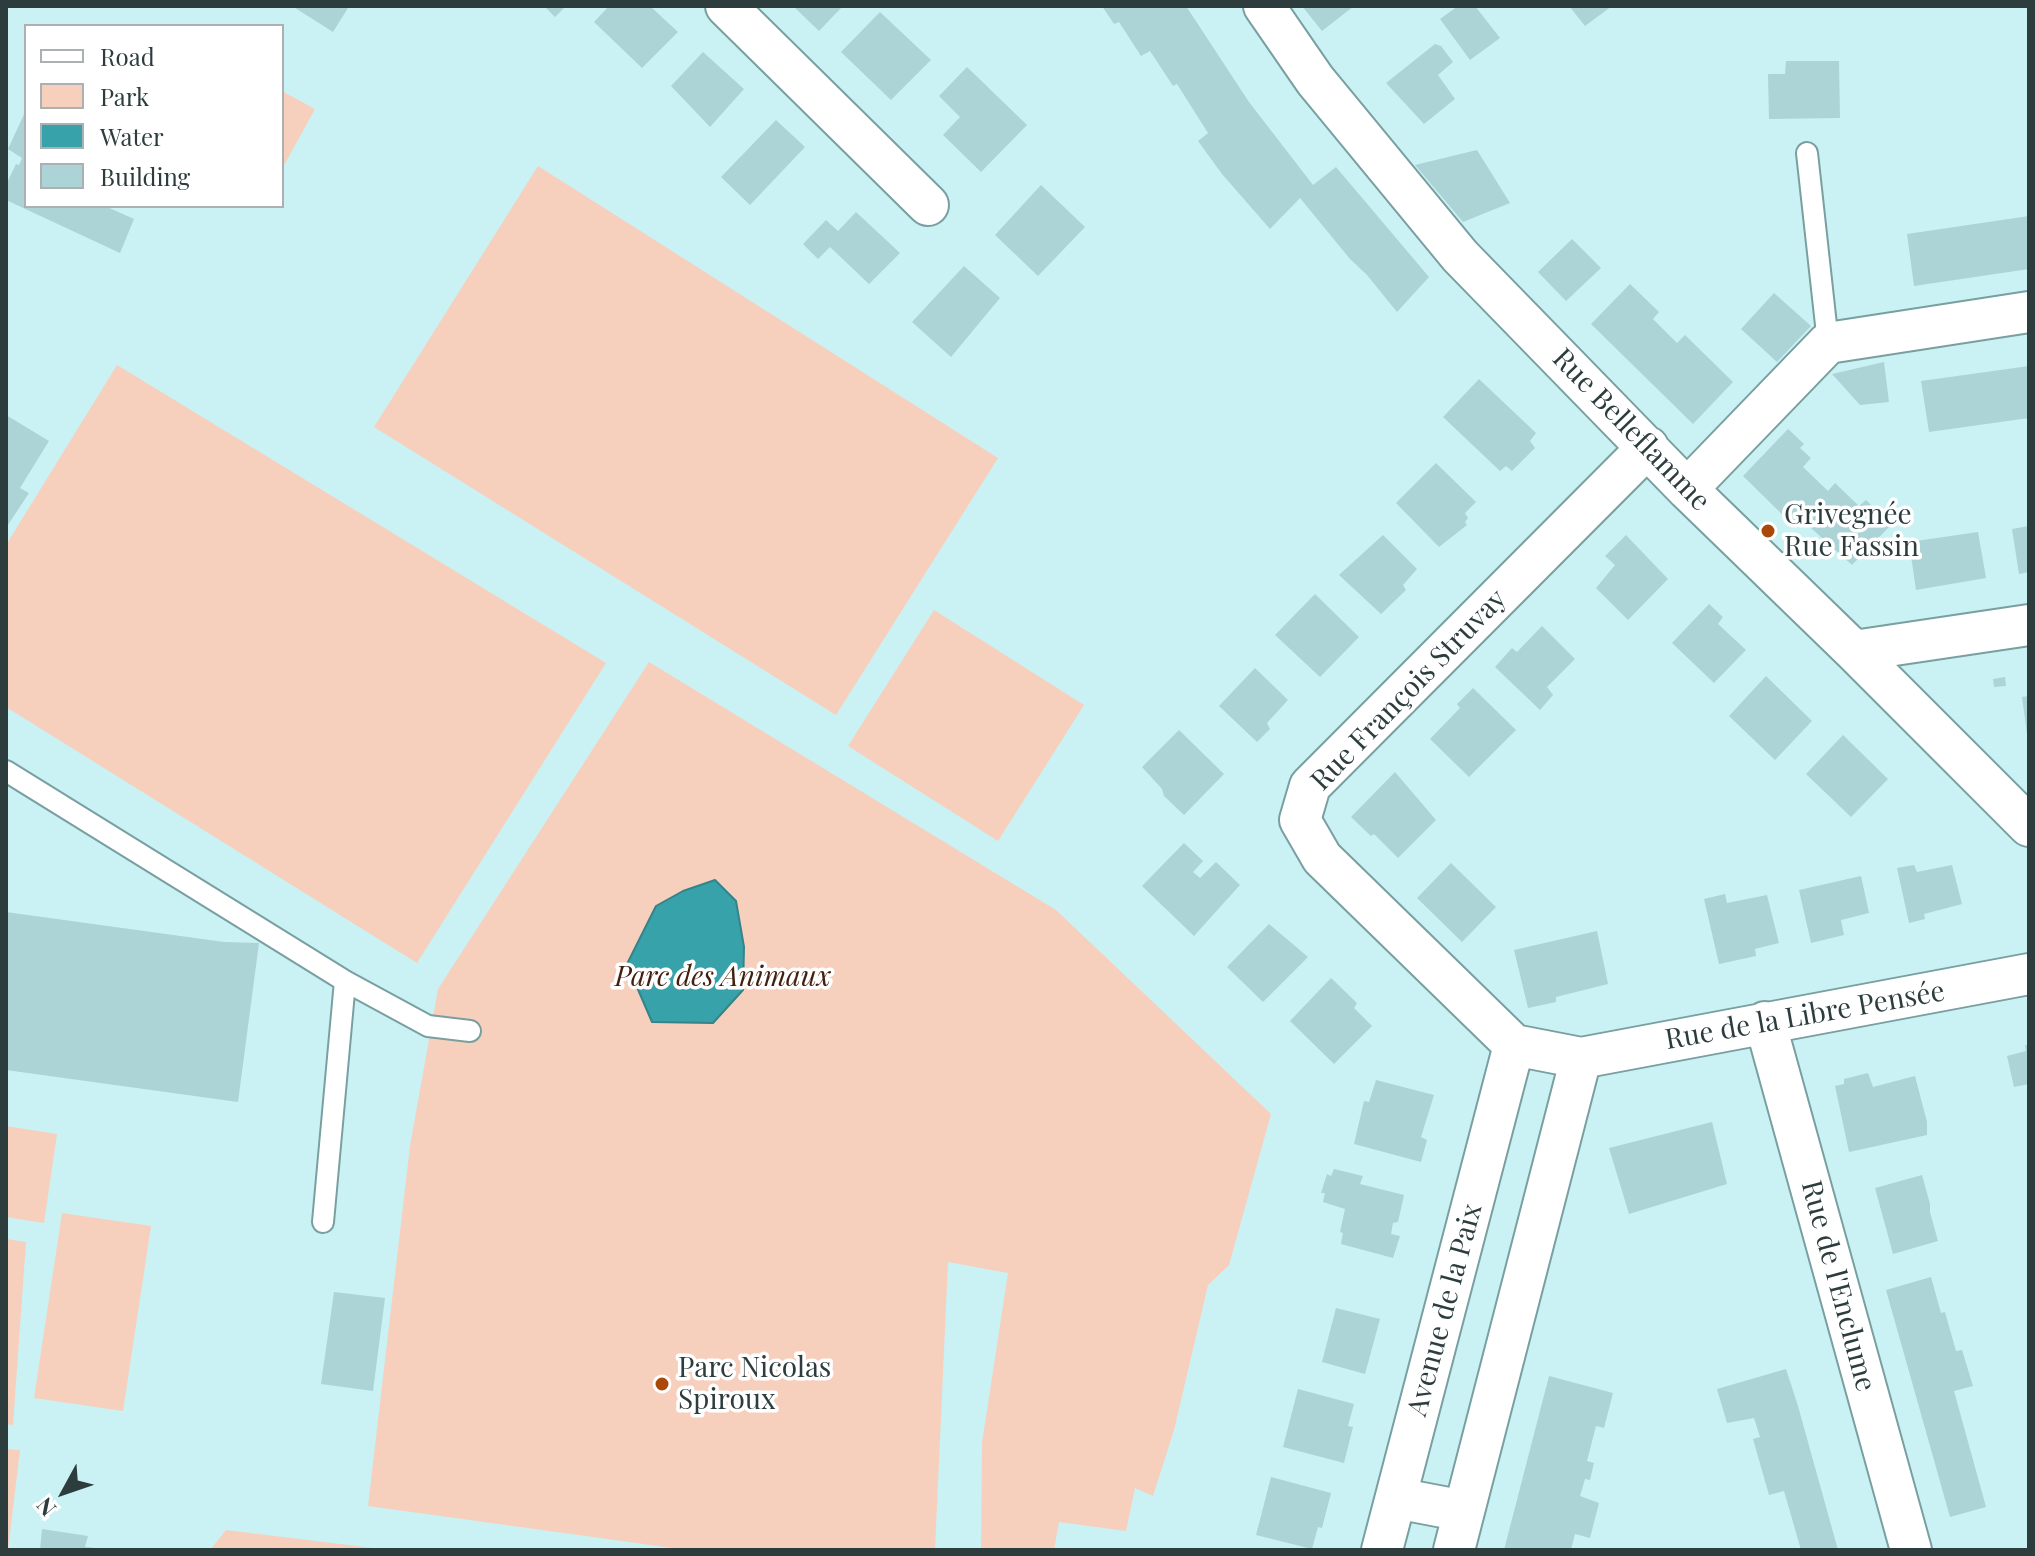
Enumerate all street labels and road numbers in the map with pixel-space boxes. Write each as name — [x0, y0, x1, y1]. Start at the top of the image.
street label: Rue Belleflamme — [1545, 342, 1717, 518]
street label: Rue François Struvay — [1304, 583, 1514, 797]
street label: Rue de la Libre Pensée — [1663, 975, 1947, 1057]
street label: Rue de l'Enclume — [1794, 1177, 1882, 1395]
street label: Avenue de la Paix — [1400, 1200, 1490, 1420]

